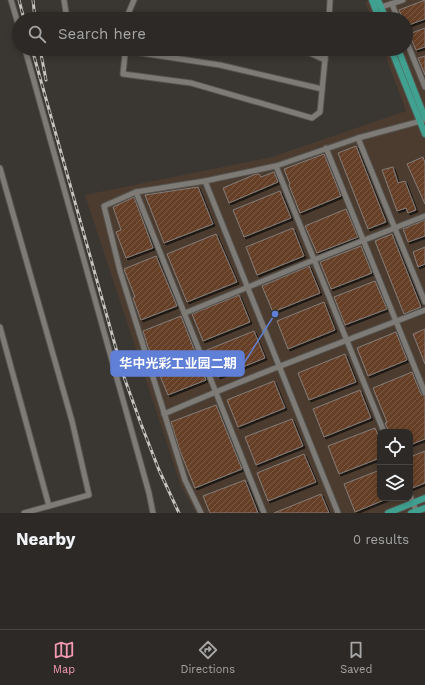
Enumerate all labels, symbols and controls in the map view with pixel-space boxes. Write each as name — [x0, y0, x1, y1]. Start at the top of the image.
search box — [12, 12, 413, 56]
icon: search — [26, 23, 48, 45]
text: Search here — [58, 25, 146, 43]
callout: 华中光彩工业园二期 — [111, 351, 244, 376]
text: 华中光彩工业园二期 — [119, 356, 237, 371]
map controls — [377, 429, 413, 501]
button: locate — [377, 429, 413, 465]
button: layers — [377, 465, 413, 501]
text: Nearby — [16, 529, 75, 549]
text: 0 results — [353, 532, 409, 547]
tab: Map — [53, 639, 75, 676]
tab: Directions — [181, 639, 235, 676]
tab: Saved — [340, 639, 372, 676]

